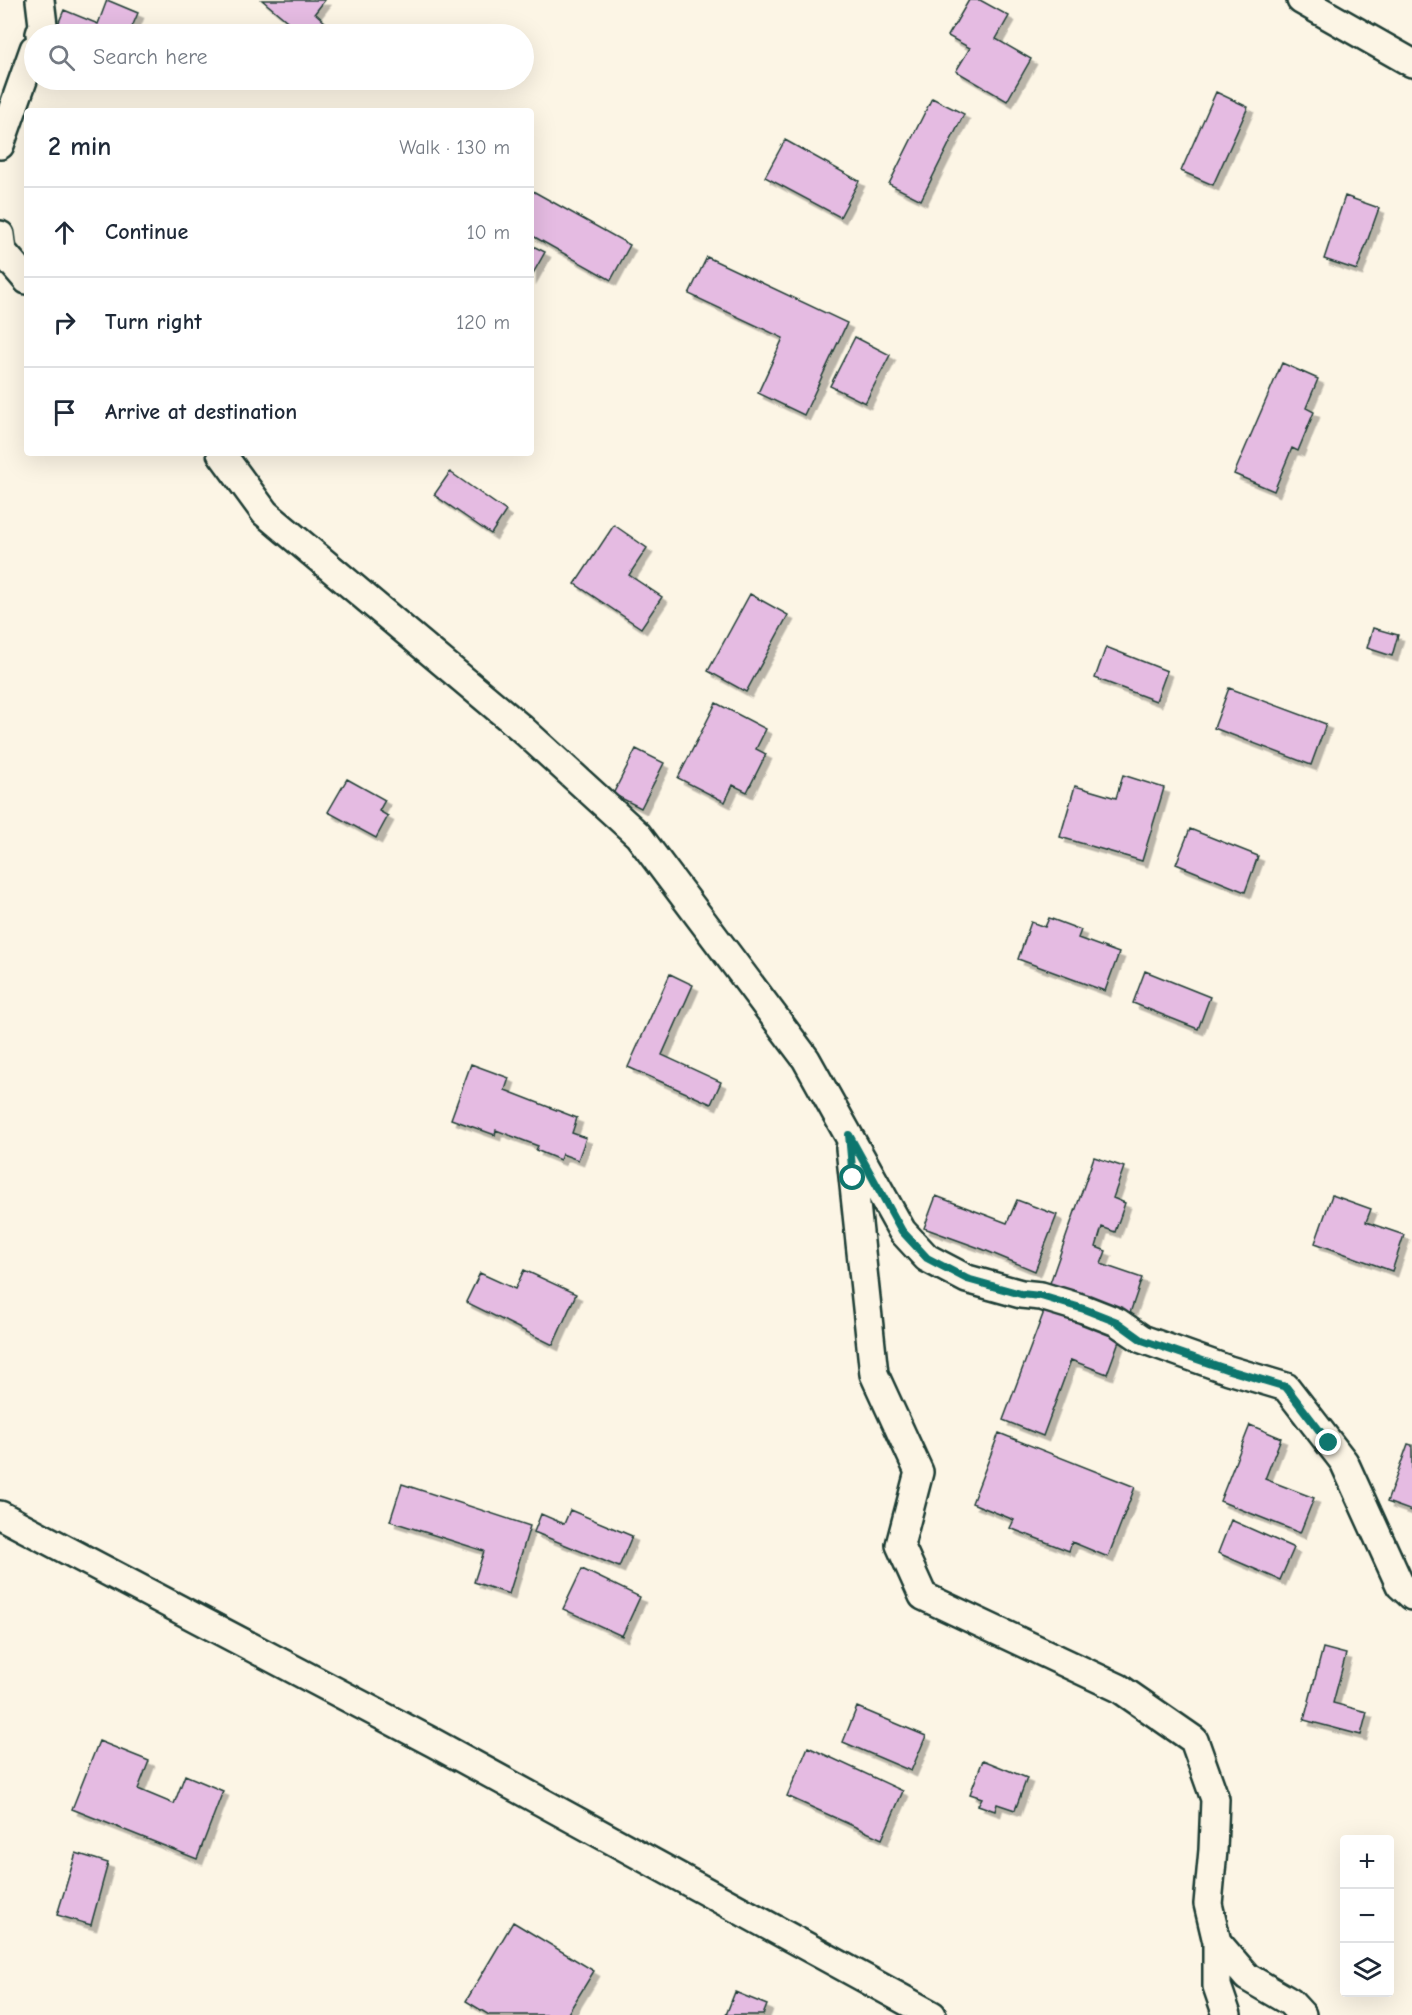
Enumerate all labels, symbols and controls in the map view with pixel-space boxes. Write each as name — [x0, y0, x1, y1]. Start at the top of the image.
search box — [24, 24, 534, 90]
icon: search — [45, 41, 78, 74]
text: Search here — [93, 44, 208, 70]
text: 2 min — [48, 132, 111, 162]
text: Walk · 130 m — [399, 136, 510, 159]
icon: ahead — [48, 216, 81, 249]
text: Continue — [105, 219, 188, 245]
text: 10 m — [467, 221, 510, 244]
icon: right — [48, 306, 81, 339]
text: Turn right — [105, 309, 202, 335]
text: 120 m — [456, 311, 510, 334]
icon: arrive — [48, 396, 81, 429]
text: Arrive at destination — [105, 399, 297, 425]
route start — [839, 1164, 865, 1190]
route end — [1315, 1429, 1341, 1455]
map controls — [1340, 1835, 1394, 1997]
button: + — [1340, 1835, 1394, 1889]
button: − — [1340, 1889, 1394, 1943]
button: layers — [1340, 1943, 1394, 1997]

